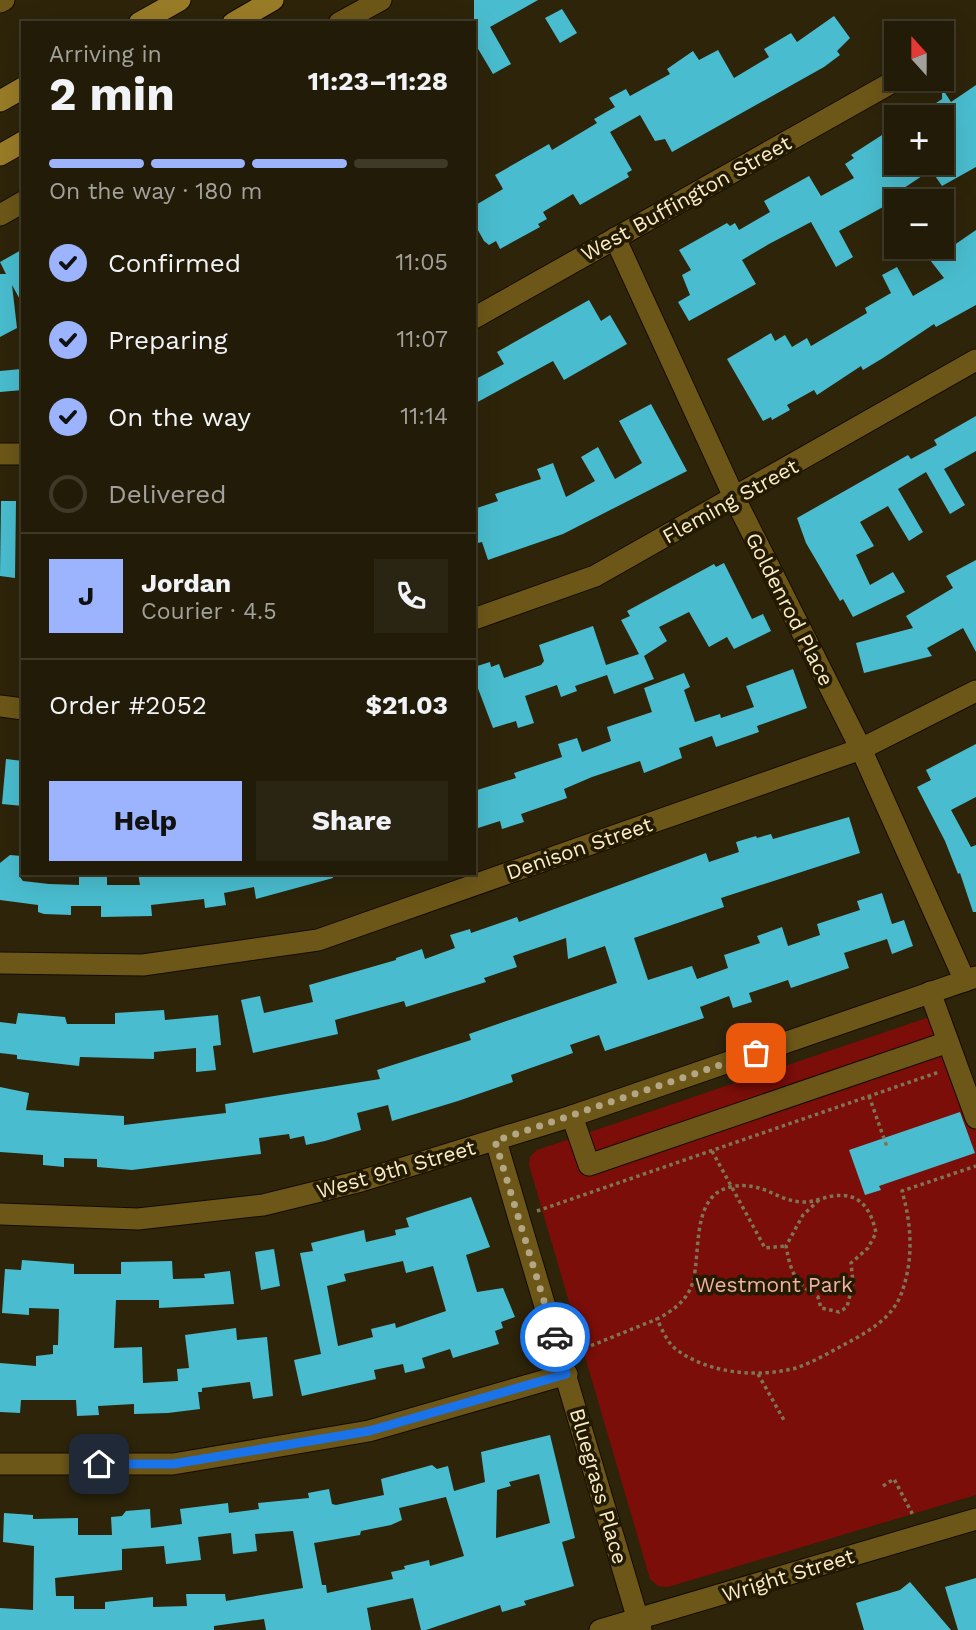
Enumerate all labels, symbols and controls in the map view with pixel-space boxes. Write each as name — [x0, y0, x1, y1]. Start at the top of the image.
north arrow — [884, 21, 954, 91]
map controls — [884, 21, 954, 259]
text: Arriving in — [49, 41, 162, 68]
text: 11:23–11:28 — [308, 66, 448, 96]
text: 2 min — [49, 67, 175, 121]
button: + — [884, 105, 954, 175]
street label: West Buffington Street — [577, 130, 796, 266]
text: On the way · 180 m — [49, 178, 262, 205]
button: − — [884, 189, 954, 259]
icon: check — [49, 244, 87, 282]
text: Confirmed — [108, 248, 241, 278]
text: 11:05 — [396, 249, 448, 276]
icon: check — [49, 321, 87, 359]
text: Preparing — [108, 325, 228, 355]
text: 11:07 — [397, 326, 448, 353]
icon: check — [49, 398, 87, 436]
text: On the way — [108, 402, 251, 432]
text: 11:14 — [400, 403, 448, 430]
street label: Fleming Street — [658, 453, 802, 549]
text: Delivered — [108, 479, 227, 509]
street label: Goldenrod Place — [741, 528, 839, 690]
button: phone — [374, 559, 448, 633]
text: Jordan — [141, 568, 231, 598]
text: J — [78, 581, 94, 611]
text: Courier · 4.5 — [141, 598, 277, 625]
text: Order #2052 — [49, 690, 207, 720]
text: $21.03 — [365, 690, 448, 720]
button: Help — [49, 781, 242, 861]
button: Share — [256, 781, 448, 861]
street label: Denison Street — [503, 811, 656, 885]
pin — [726, 1023, 786, 1083]
icon: bag — [737, 1034, 775, 1072]
street label: West 9th Street — [314, 1134, 478, 1204]
park label: Westmont Park — [695, 1272, 853, 1297]
courier — [520, 1302, 590, 1372]
icon: car — [536, 1318, 574, 1356]
street label: Bluegrass Place — [565, 1405, 633, 1567]
pin — [69, 1434, 129, 1494]
icon: home — [80, 1445, 118, 1483]
street label: Wright Street — [719, 1543, 857, 1607]

